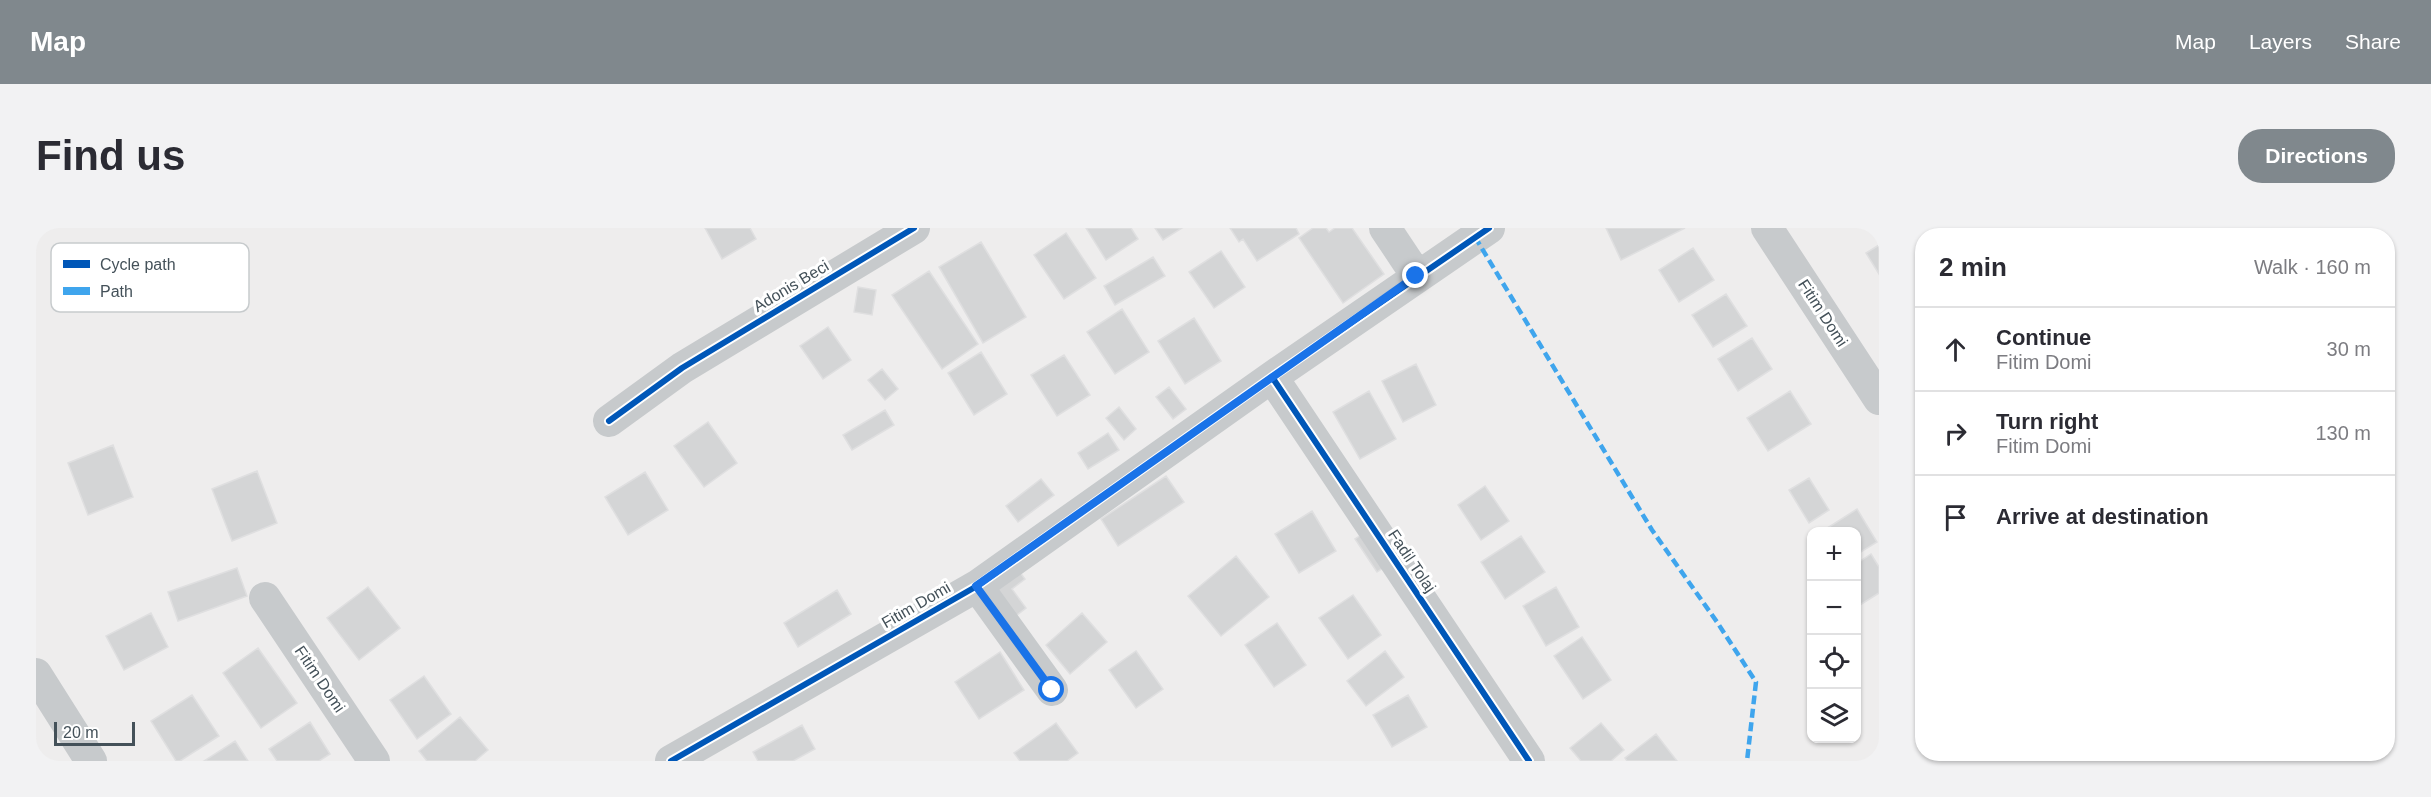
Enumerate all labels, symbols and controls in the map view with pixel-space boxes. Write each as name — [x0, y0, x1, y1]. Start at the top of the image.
text: Map — [30, 26, 86, 57]
text: Map — [2175, 30, 2216, 53]
text: Layers — [2249, 30, 2312, 53]
text: Share — [2345, 30, 2401, 53]
button: Directions — [2238, 129, 2395, 183]
text: Find us — [36, 132, 185, 179]
legend — [51, 243, 249, 312]
text: 2 min — [1939, 252, 2007, 282]
text: Cycle path — [100, 256, 176, 273]
text: Walk · 160 m — [2254, 256, 2371, 278]
street label: Adonis Beci — [750, 257, 832, 315]
route end — [1402, 262, 1428, 288]
street label: Fitim Domi — [1795, 276, 1851, 350]
text: Path — [100, 283, 133, 300]
text: Continue — [1996, 325, 2091, 350]
icon: ahead — [1939, 333, 1972, 366]
text: 30 m — [2327, 338, 2371, 360]
text: Fitim Domi — [1996, 351, 2092, 373]
text: Turn right — [1996, 409, 2098, 434]
icon: right — [1939, 417, 1972, 450]
text: 130 m — [2315, 422, 2371, 444]
text: Fitim Domi — [1996, 435, 2092, 457]
icon: arrive — [1939, 501, 1972, 534]
text: Arrive at destination — [1996, 504, 2209, 529]
street label: Fadil Tolaj — [1385, 527, 1439, 595]
map controls — [1807, 527, 1861, 743]
button: + — [1807, 527, 1861, 581]
street label: Fitim Domi — [879, 579, 953, 631]
button: − — [1807, 581, 1861, 635]
button: locate — [1807, 635, 1861, 689]
street label: Fitim Domi — [292, 643, 348, 715]
route start — [1038, 676, 1064, 702]
button: layers — [1807, 689, 1861, 743]
scale bar — [54, 719, 135, 746]
text: 20 m — [63, 724, 99, 741]

